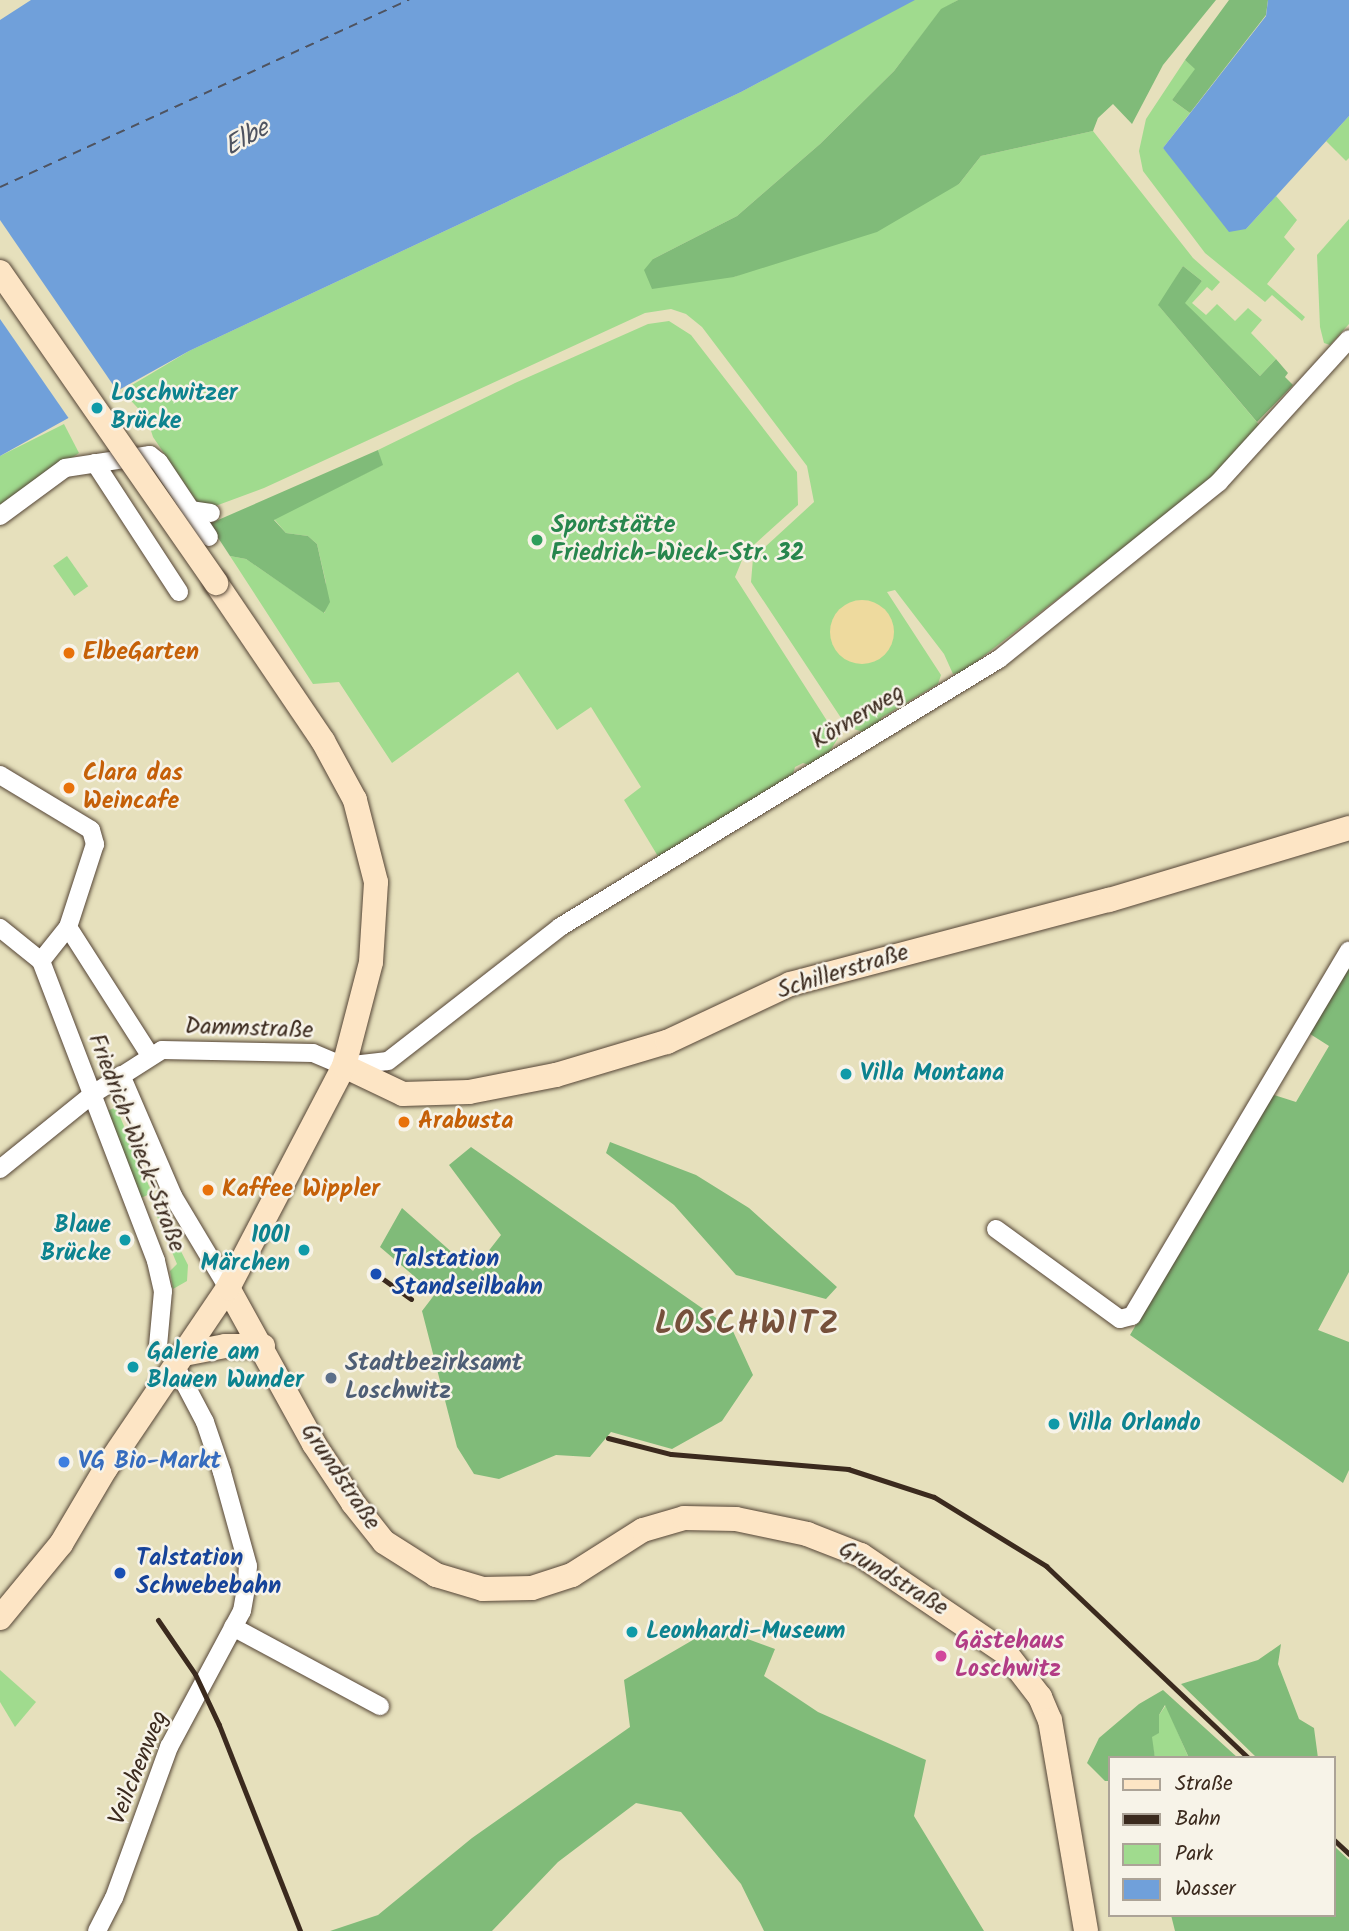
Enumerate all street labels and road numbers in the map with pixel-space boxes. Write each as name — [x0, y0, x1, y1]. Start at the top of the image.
street label: Körnerweg — [806, 678, 910, 756]
street label: Schillerstraße — [774, 938, 912, 1006]
street label: Dammstraße — [184, 1012, 314, 1046]
street label: Friedrich-Wieck-Straße — [81, 1030, 191, 1256]
street label: Grundstraße — [294, 1418, 386, 1536]
street label: Grundstraße — [833, 1535, 953, 1623]
street label: Veilchenweg — [103, 1707, 175, 1829]

